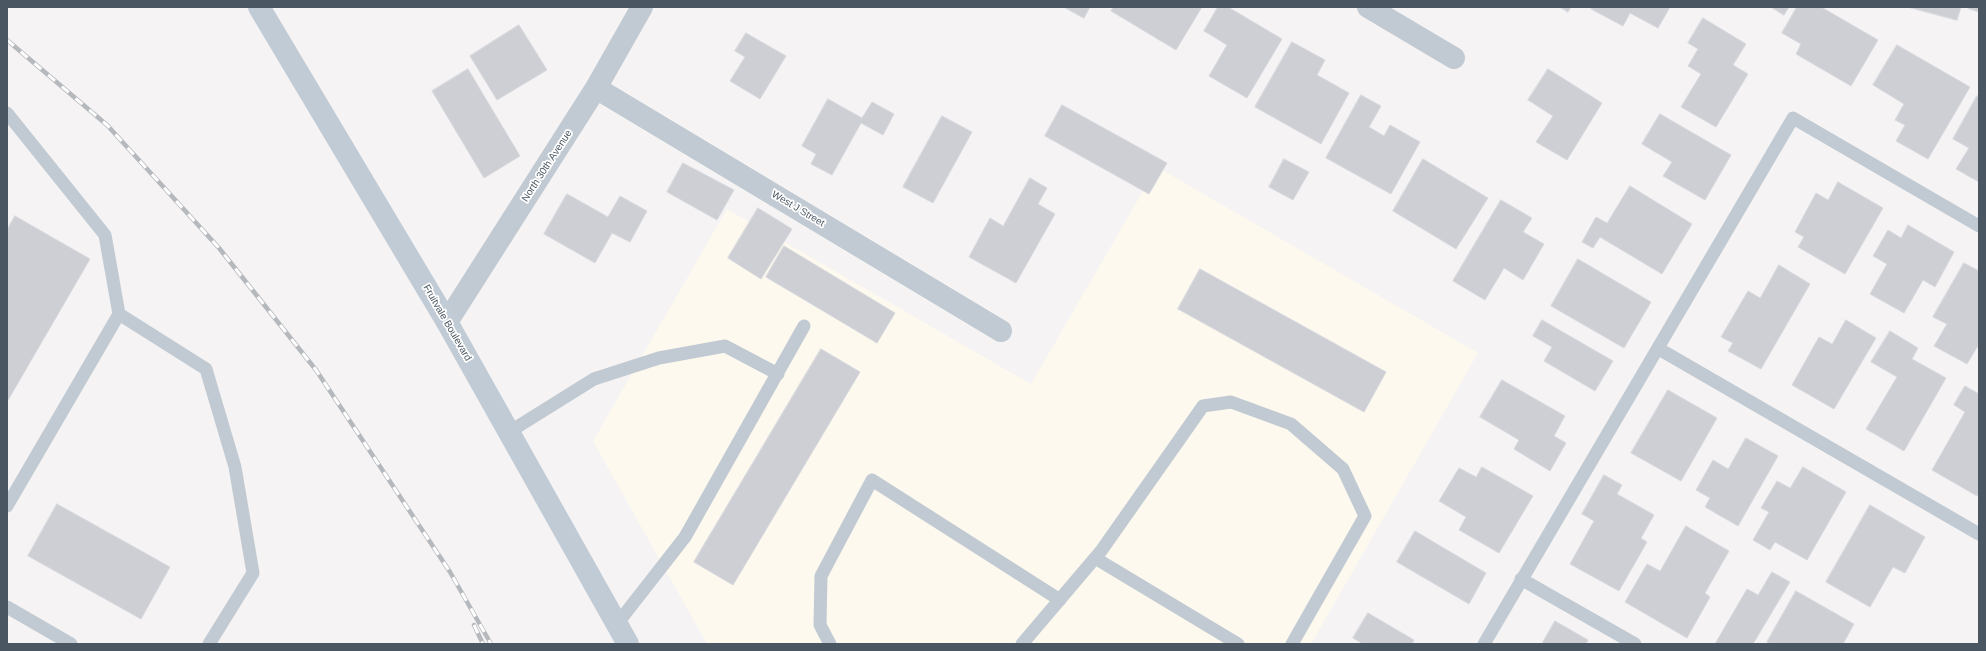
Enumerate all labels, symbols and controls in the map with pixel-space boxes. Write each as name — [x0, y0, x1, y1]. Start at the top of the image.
street label: North 30th Avenue — [519, 128, 575, 204]
street label: West J Street — [769, 188, 827, 230]
street label: Fruitvale Boulevard — [420, 283, 474, 363]

